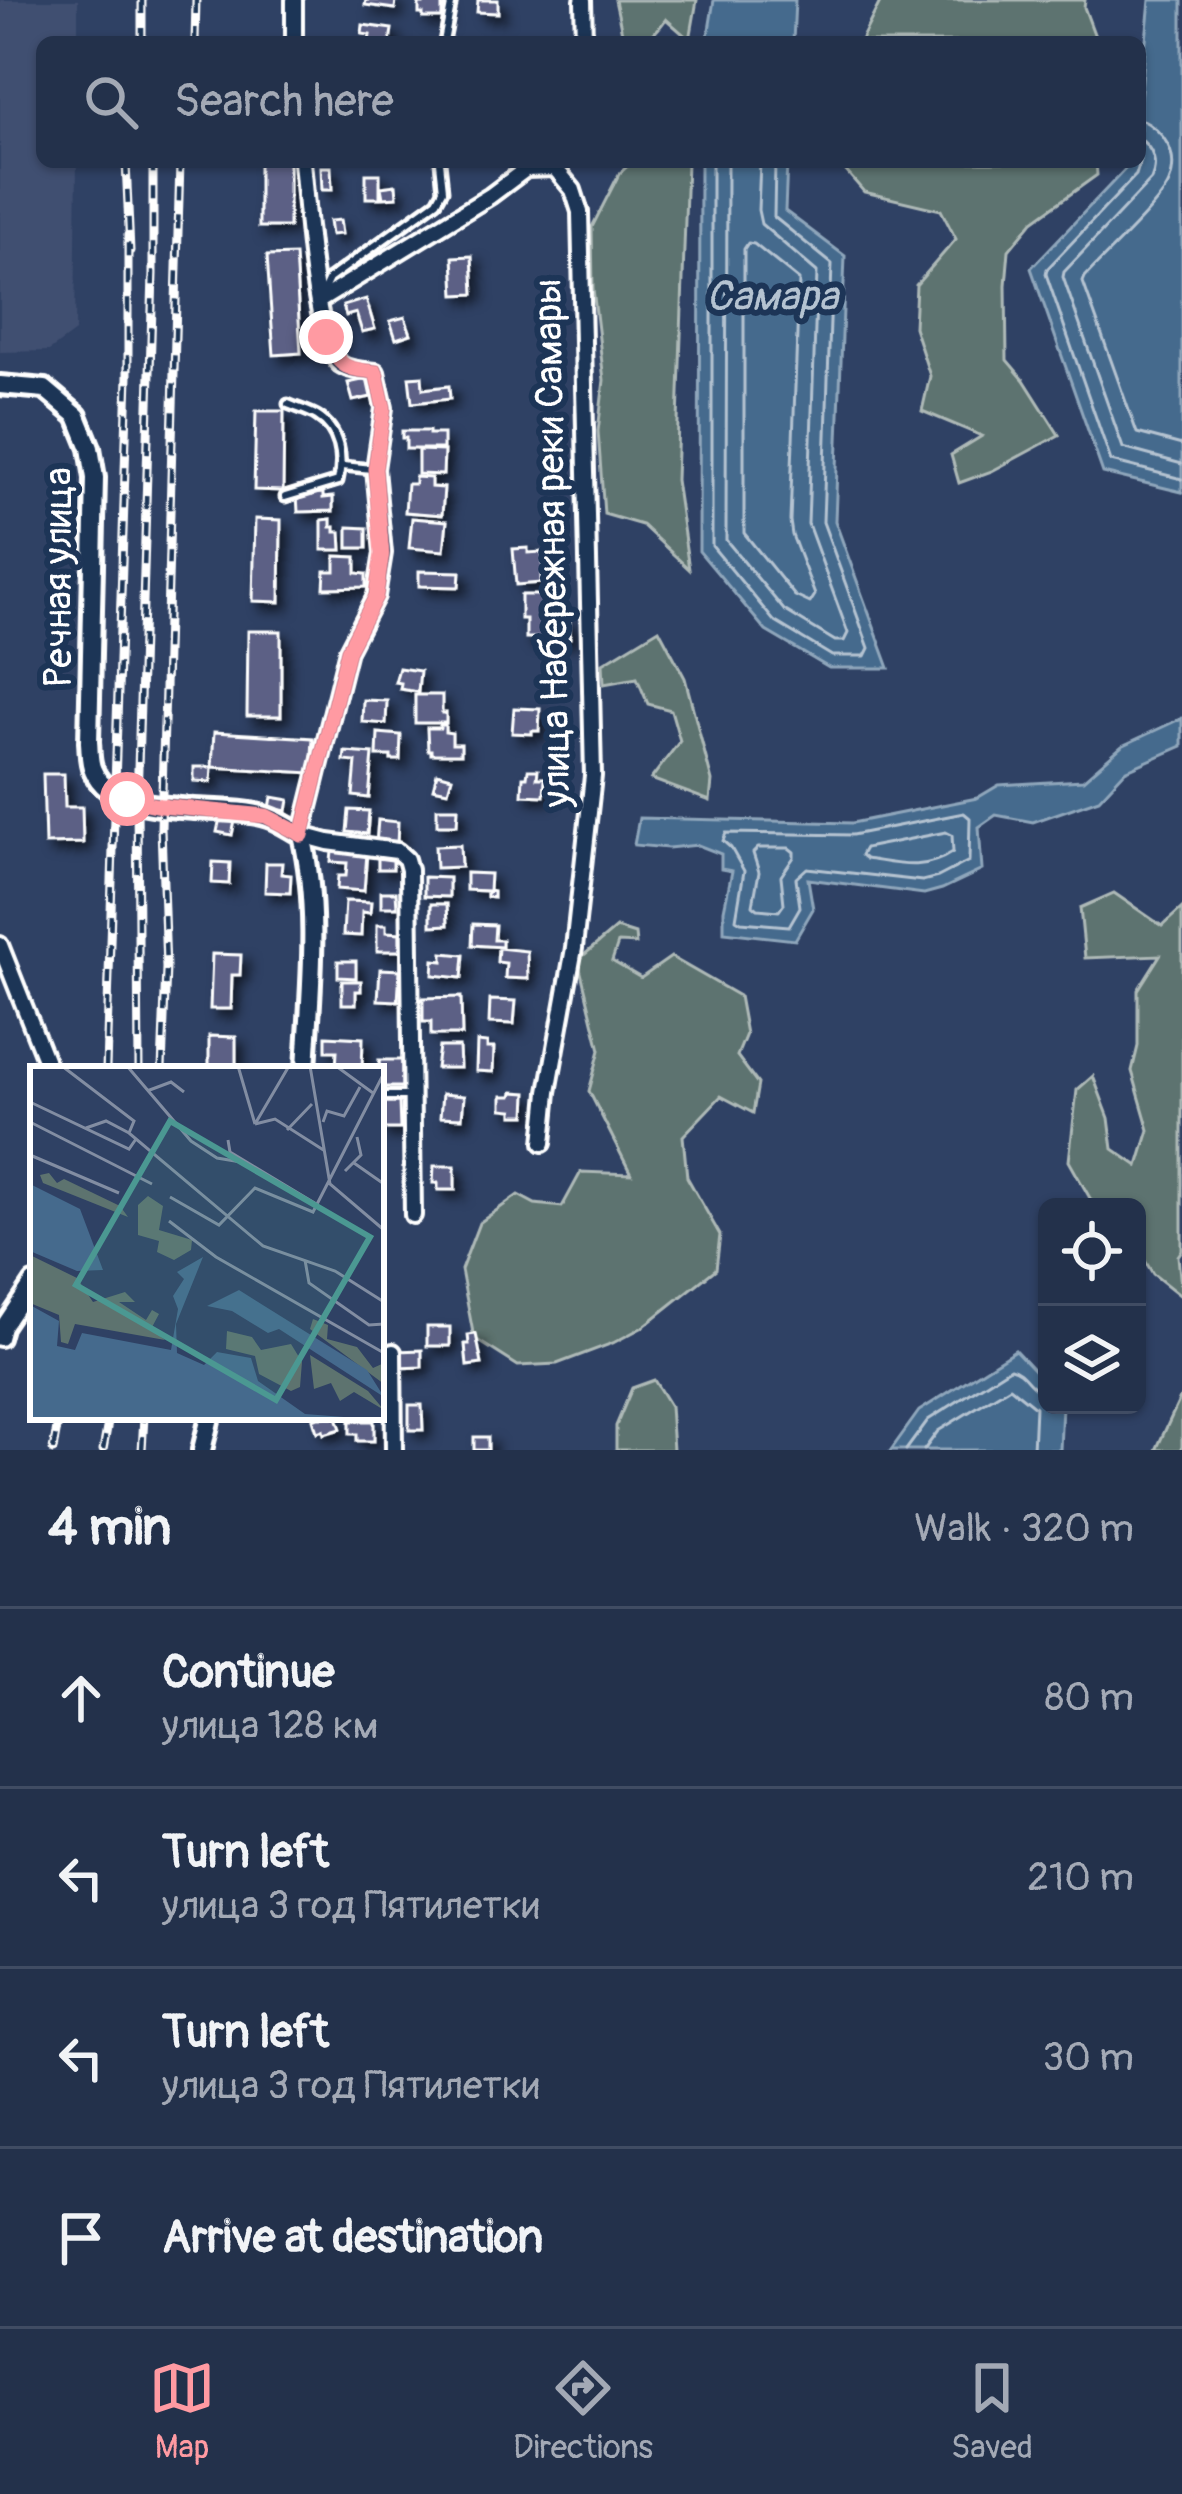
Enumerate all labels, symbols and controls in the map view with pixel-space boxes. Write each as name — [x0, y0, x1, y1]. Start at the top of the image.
search box — [36, 36, 1146, 168]
icon: search — [78, 69, 144, 135]
text: Search here — [174, 74, 394, 130]
water label: Самара — [706, 271, 840, 323]
street label: улица Набережная реки Самары — [523, 278, 582, 809]
route end — [299, 310, 353, 364]
street label: Речная улица — [34, 467, 83, 687]
route start — [100, 772, 154, 826]
inset map — [30, 1066, 384, 1420]
map controls — [1038, 1198, 1146, 1414]
button: locate — [1038, 1198, 1146, 1306]
button: layers — [1038, 1306, 1146, 1414]
text: 4 min — [48, 1496, 171, 1560]
text: Walk · 320 m — [914, 1504, 1134, 1553]
text: Continue — [162, 1645, 335, 1701]
icon: ahead — [48, 1665, 114, 1731]
text: 80 m — [1045, 1673, 1134, 1722]
text: улица 128 км — [162, 1701, 379, 1750]
text: Turn left — [162, 1825, 329, 1881]
icon: left — [48, 1845, 114, 1911]
text: 210 m — [1027, 1853, 1134, 1902]
text: улица 3 год Пятилетки — [162, 1881, 539, 1930]
text: Turn left — [162, 2005, 329, 2061]
icon: left — [48, 2025, 114, 2091]
text: 30 m — [1043, 2033, 1134, 2082]
text: улица 3 год Пятилетки — [162, 2061, 539, 2110]
icon: arrive — [48, 2205, 114, 2271]
text: Arrive at destination — [162, 2210, 543, 2266]
tab: Map — [149, 2355, 215, 2468]
tab: Directions — [513, 2355, 653, 2468]
tab: Saved — [951, 2355, 1033, 2468]

